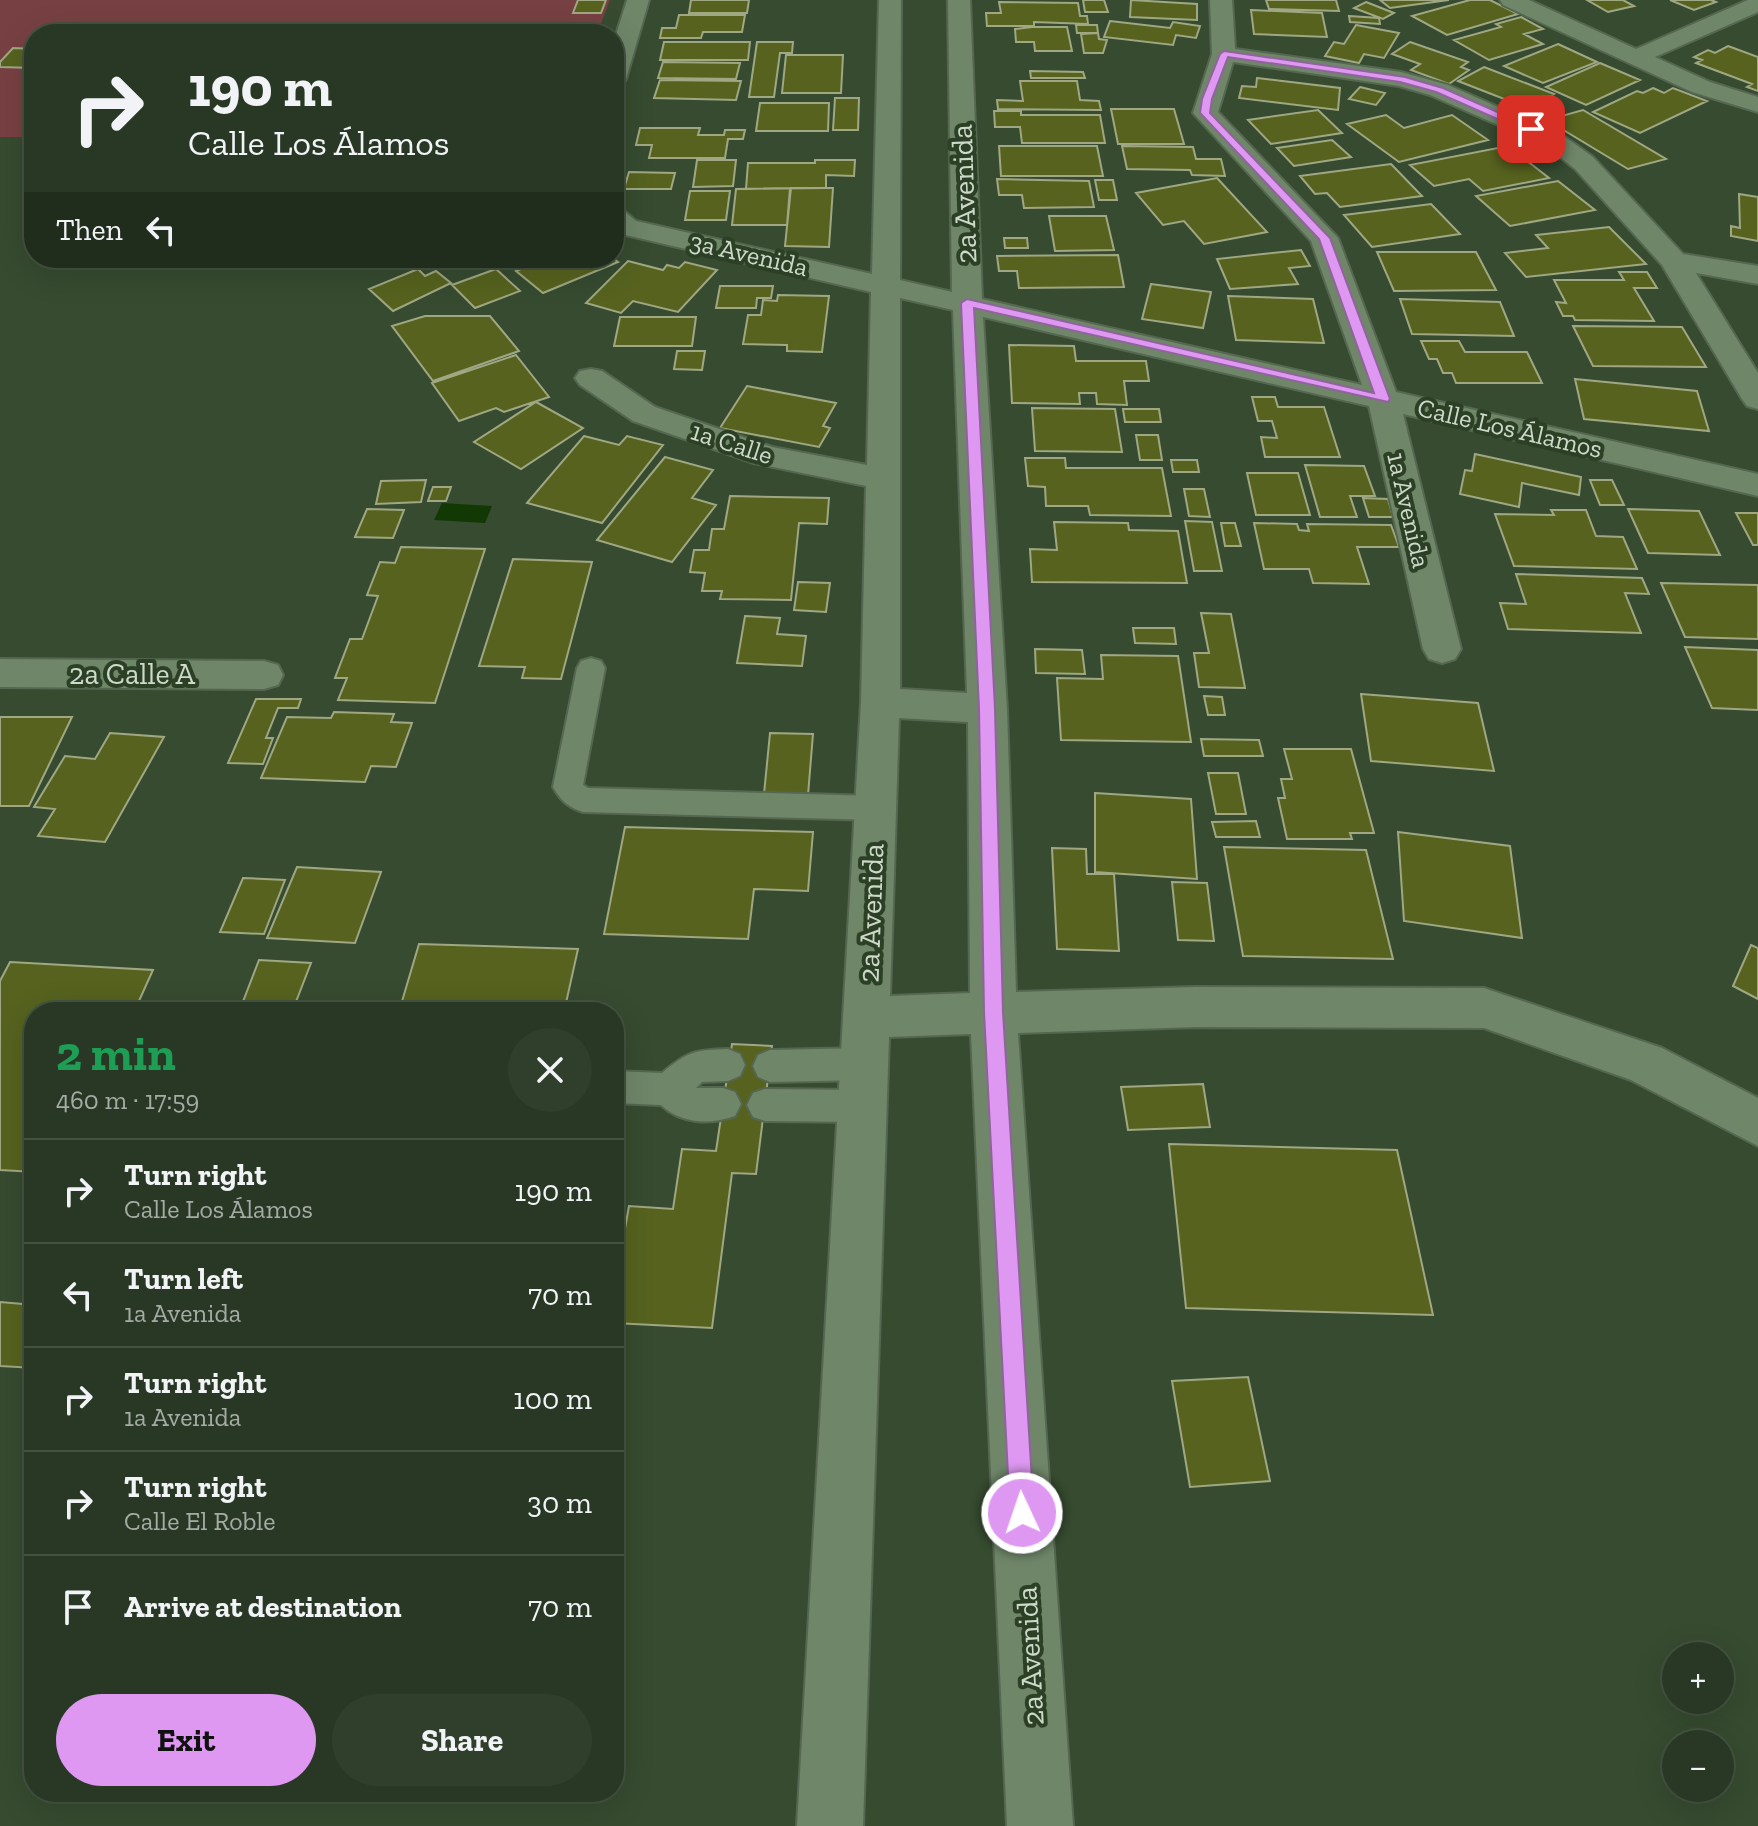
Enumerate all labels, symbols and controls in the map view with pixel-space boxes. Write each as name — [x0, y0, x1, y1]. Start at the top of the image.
text: 190 m — [188, 53, 332, 120]
icon: right — [56, 56, 160, 160]
pin — [1497, 95, 1565, 163]
icon: arrive — [1509, 107, 1553, 151]
text: Calle Los Álamos — [188, 121, 449, 164]
street label: 2a Avenida — [944, 124, 984, 264]
icon: left — [139, 208, 183, 252]
text: Then — [56, 212, 123, 248]
street label: 3a Avenida — [687, 225, 812, 283]
street label: Calle Los Álamos — [1414, 391, 1606, 465]
street label: 1a Calle — [687, 415, 777, 471]
street label: 1a Avenida — [1380, 449, 1438, 571]
street label: 2a Calle A — [69, 656, 196, 692]
street label: 2a Avenida — [851, 843, 891, 983]
text: 2 min — [56, 1025, 176, 1082]
button: close — [508, 1028, 592, 1112]
text: 460 m · 17:59 — [56, 1084, 199, 1116]
text: Turn right — [124, 1157, 266, 1193]
icon: right — [56, 1169, 100, 1213]
text: 190 m — [515, 1173, 592, 1209]
text: Calle Los Álamos — [124, 1193, 313, 1225]
text: Turn left — [124, 1261, 243, 1297]
icon: left — [56, 1273, 100, 1317]
text: 70 m — [528, 1277, 592, 1313]
text: 1a Avenida — [124, 1297, 241, 1329]
text: Turn right — [124, 1365, 266, 1401]
icon: right — [56, 1377, 100, 1421]
text: 100 m — [513, 1381, 592, 1417]
text: 1a Avenida — [124, 1401, 241, 1433]
text: Turn right — [124, 1469, 266, 1505]
position arrow — [980, 1471, 1064, 1555]
icon: right — [56, 1481, 100, 1525]
text: 30 m — [527, 1485, 592, 1521]
text: Calle El Roble — [124, 1505, 276, 1537]
icon: arrive — [56, 1585, 100, 1629]
street label: 2a Avenida — [1008, 1585, 1052, 1727]
text: Arrive at destination — [124, 1589, 401, 1625]
text: 70 m — [528, 1589, 592, 1625]
map controls — [1662, 1642, 1734, 1802]
button: + — [1662, 1642, 1734, 1714]
button: Exit — [56, 1694, 316, 1786]
button: Share — [332, 1694, 592, 1786]
button: − — [1662, 1730, 1734, 1802]

